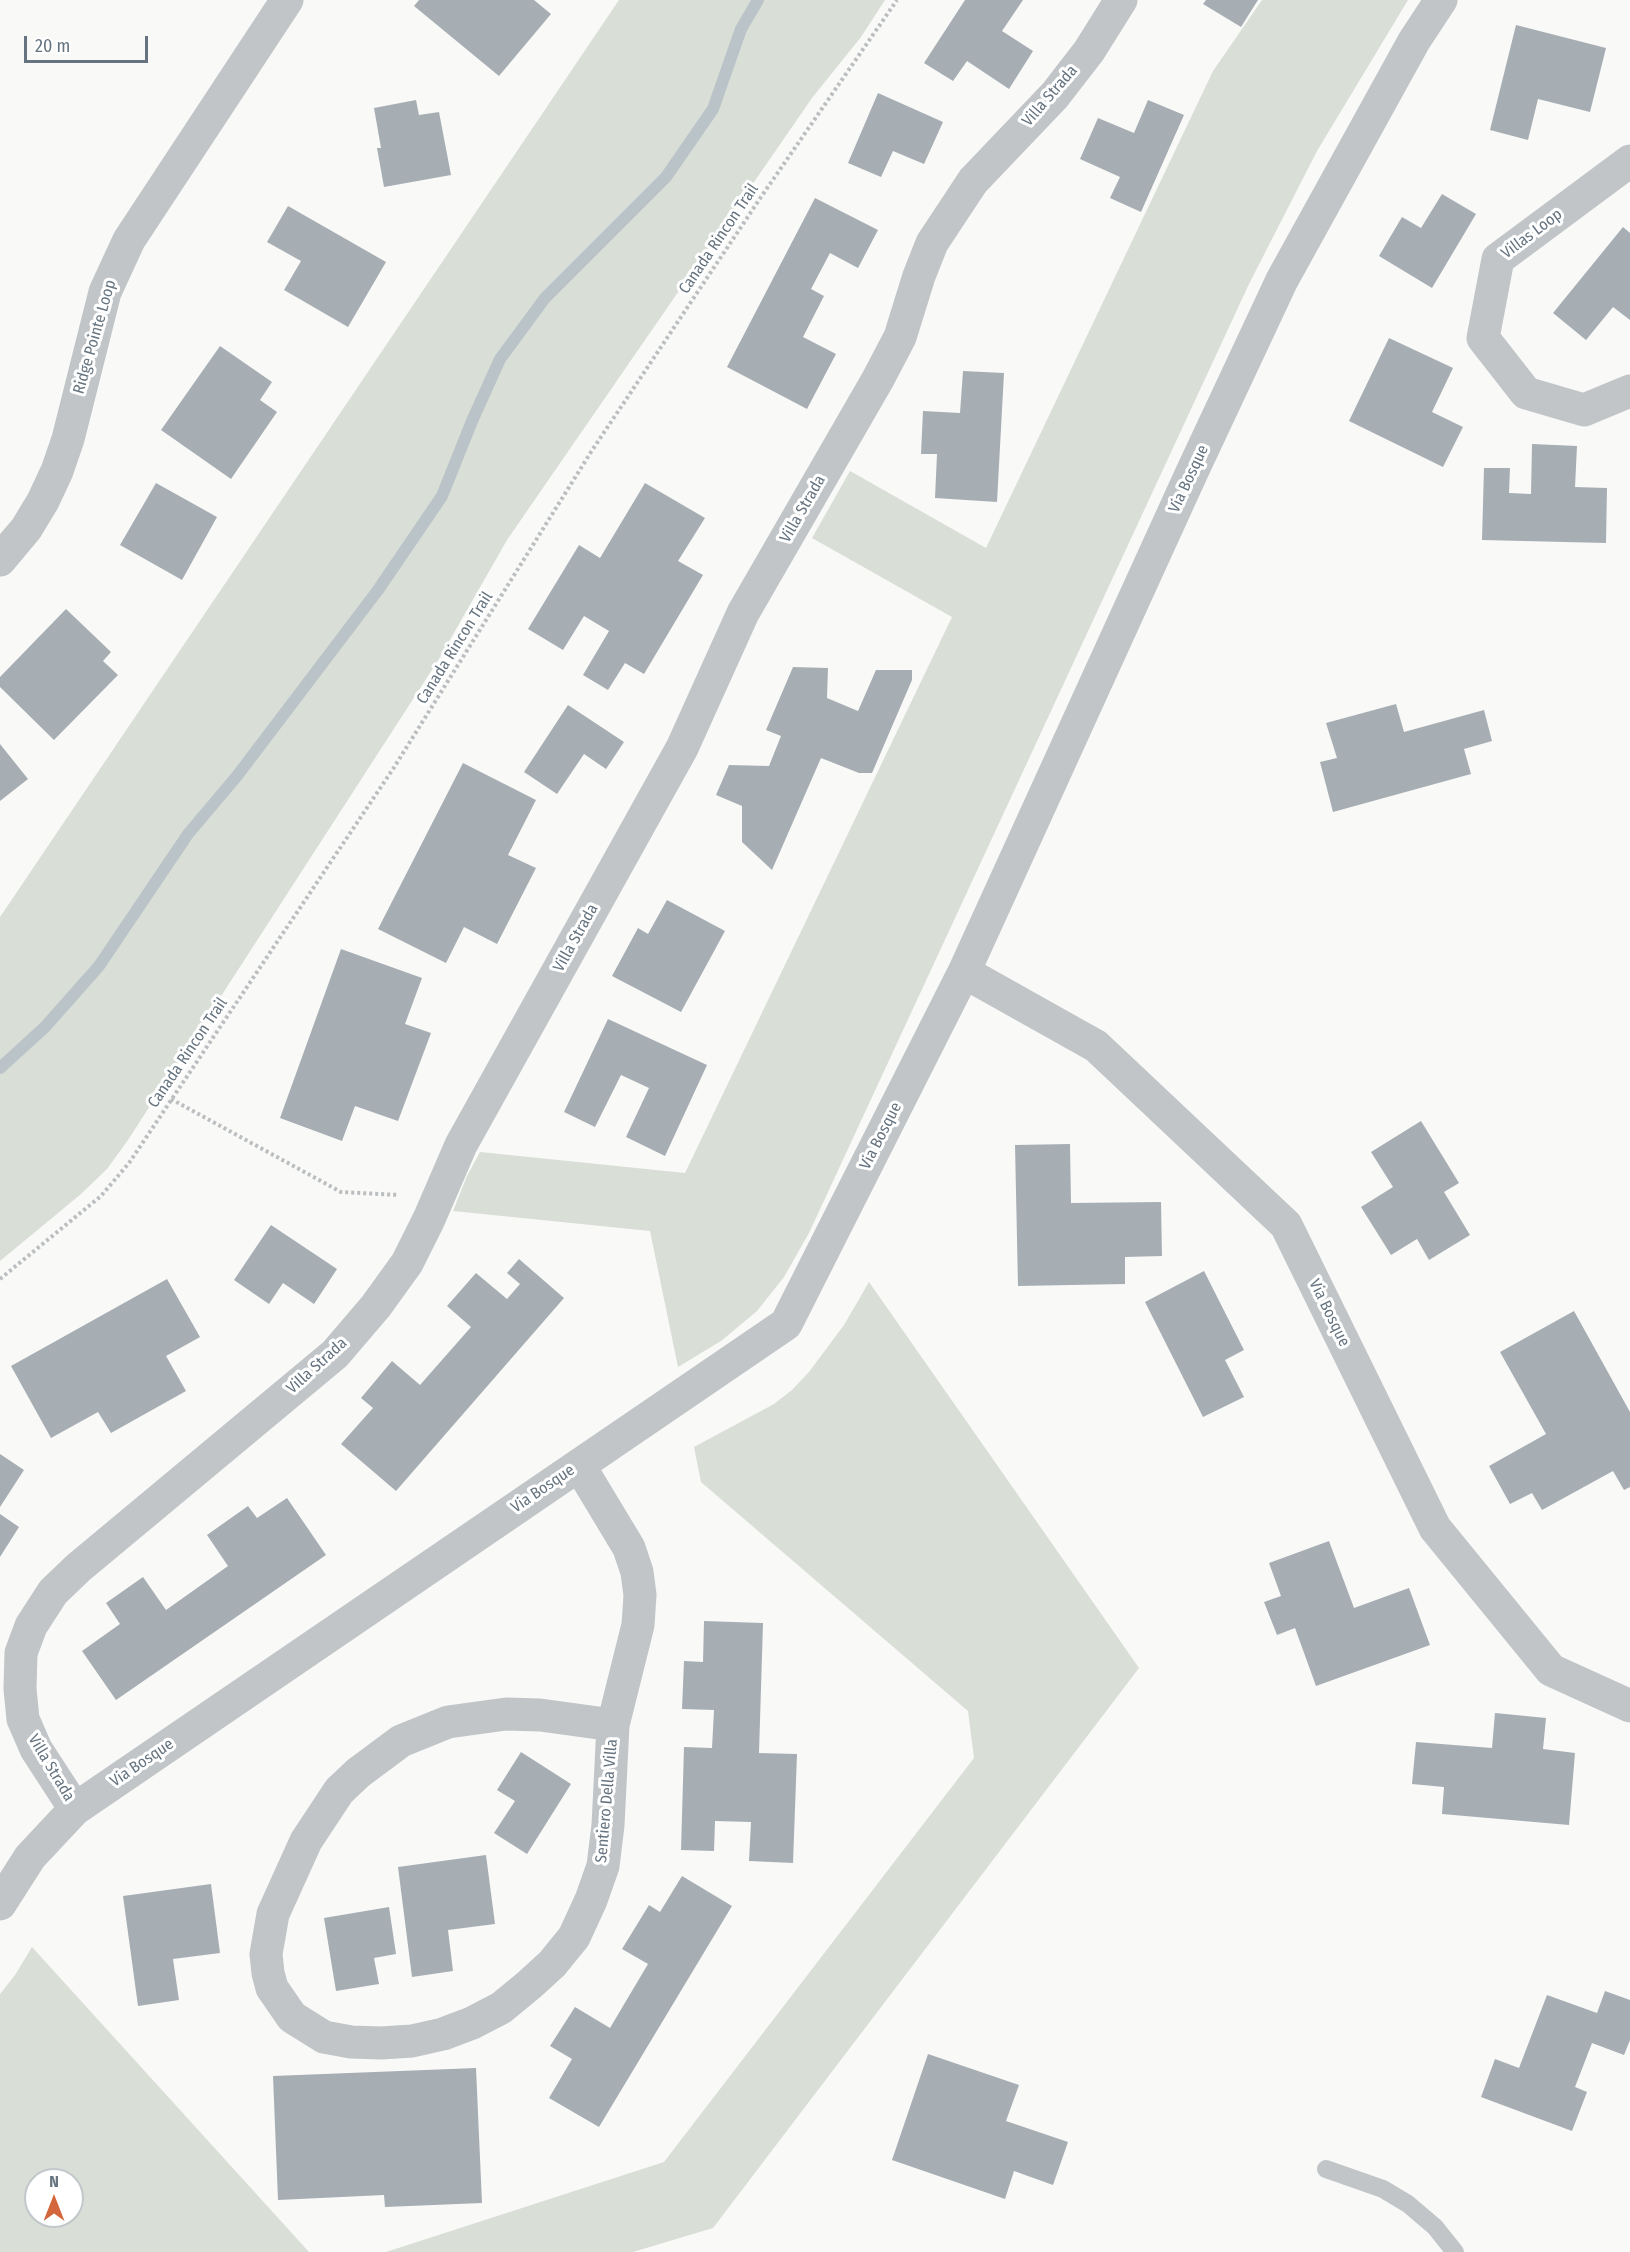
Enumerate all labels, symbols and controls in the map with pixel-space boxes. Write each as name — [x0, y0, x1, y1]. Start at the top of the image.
scale bar — [27, 24, 152, 62]
text: 20 m — [35, 35, 70, 57]
street label: Villa Strada — [1018, 62, 1082, 130]
street label: Canada Rincon Trail — [675, 180, 763, 298]
street label: Villas Loop — [1498, 205, 1566, 263]
street label: Ridge Pointe Loop — [70, 278, 120, 396]
street label: Via Bosque — [1165, 442, 1213, 516]
street label: Villa Strada — [776, 472, 830, 546]
street label: Canada Rincon Trail — [413, 588, 497, 708]
street label: Villa Strada — [550, 901, 602, 975]
street label: Canada Rincon Trail — [144, 994, 232, 1112]
street label: Via Bosque — [856, 1099, 906, 1173]
street label: Via Bosque — [1304, 1276, 1354, 1350]
street label: Villa Strada — [283, 1334, 351, 1398]
street label: Via Bosque — [508, 1461, 578, 1517]
street label: Villa Strada — [24, 1731, 78, 1805]
street label: Via Bosque — [107, 1735, 177, 1791]
street label: Sentiero Della Villa — [592, 1738, 622, 1864]
north arrow — [24, 2168, 84, 2228]
text: N — [49, 2172, 59, 2191]

